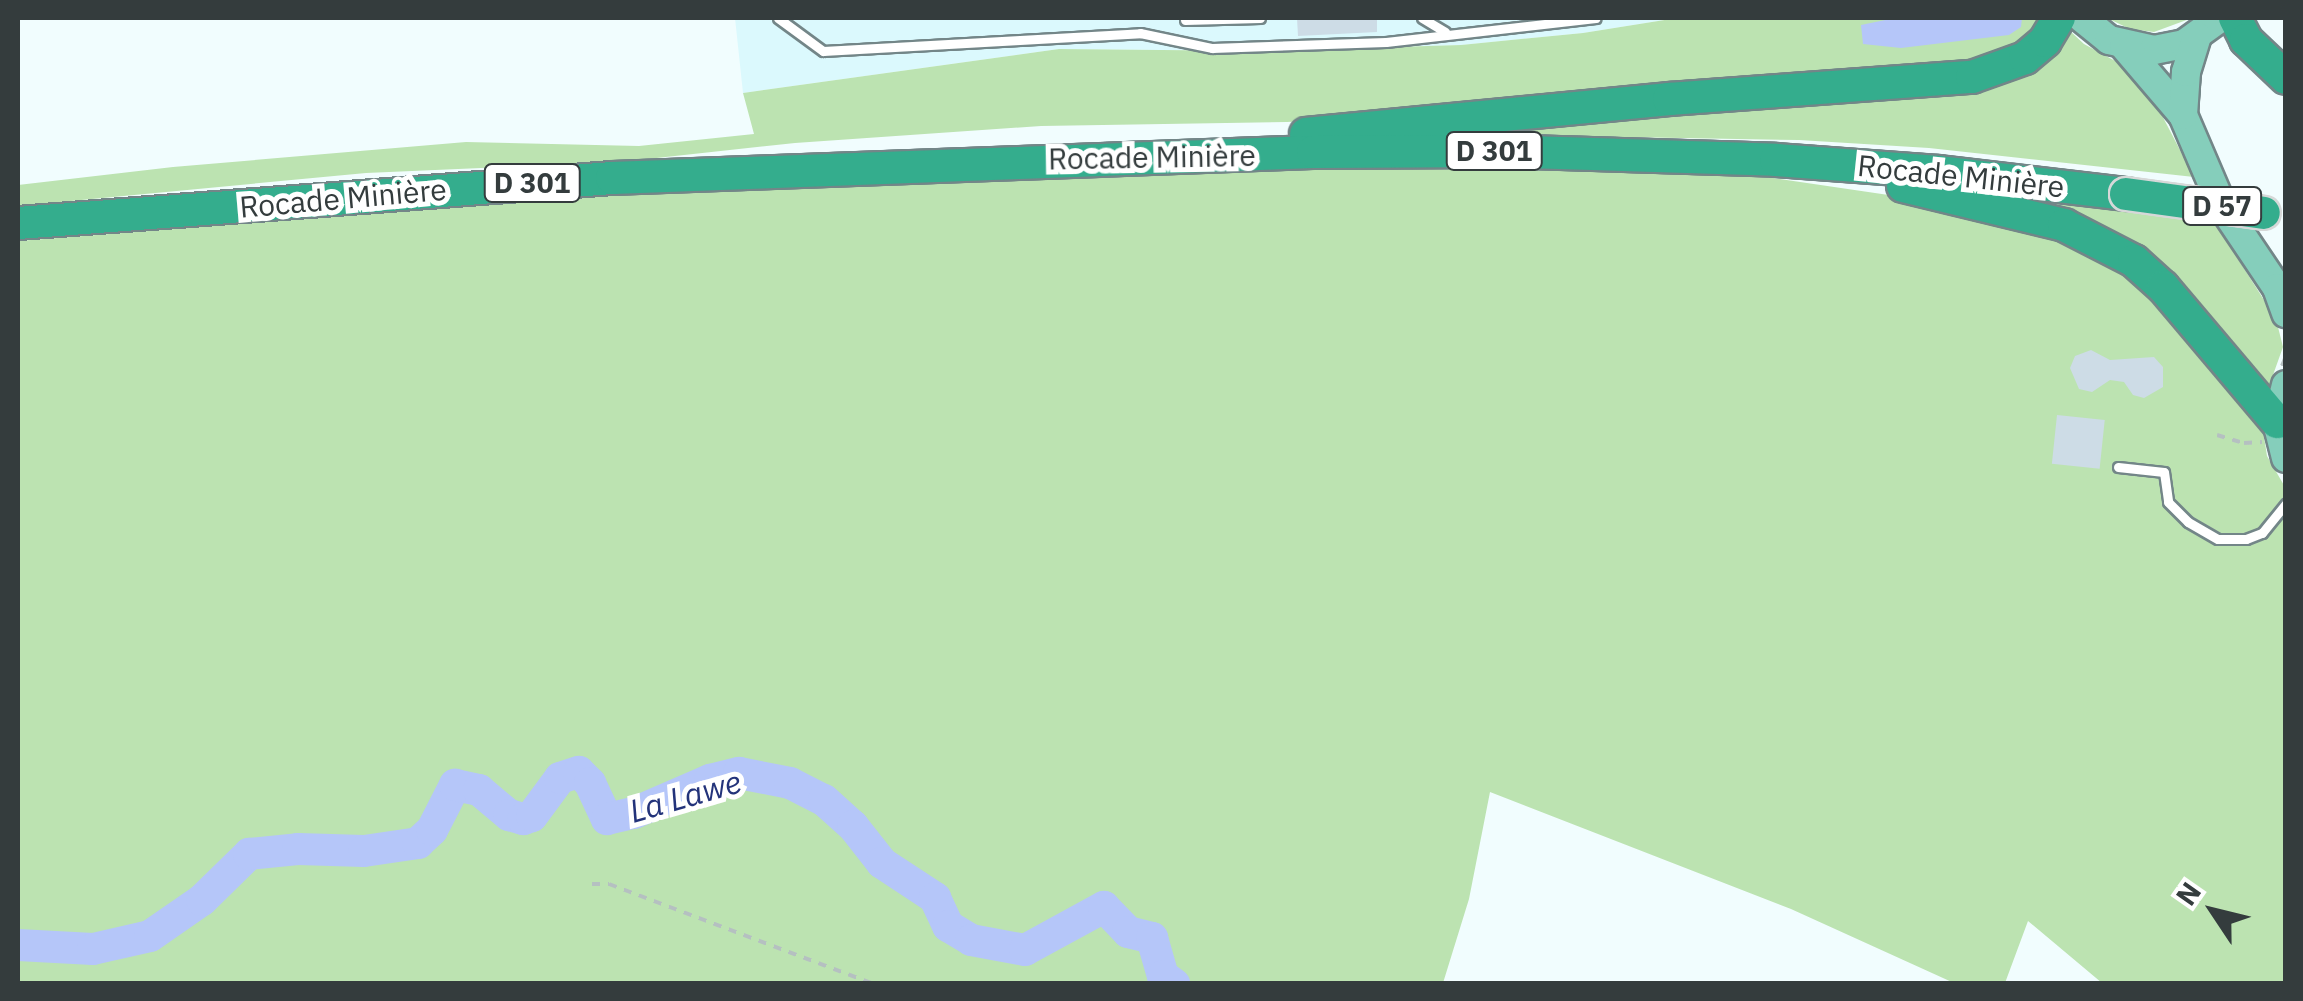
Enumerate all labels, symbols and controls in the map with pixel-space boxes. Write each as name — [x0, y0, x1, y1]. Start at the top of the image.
road number: D 301 — [1444, 128, 1544, 174]
street label: Rocade Minière — [1048, 137, 1256, 177]
street label: Rocade Minière — [1856, 147, 2066, 205]
road number: D 301 — [482, 160, 582, 206]
street label: Rocade Minière — [238, 171, 448, 225]
road number: D 57 — [2182, 183, 2262, 229]
water label: La Lawe — [625, 762, 745, 830]
north arrow — [2163, 861, 2263, 961]
text: N — [2167, 875, 2209, 912]

